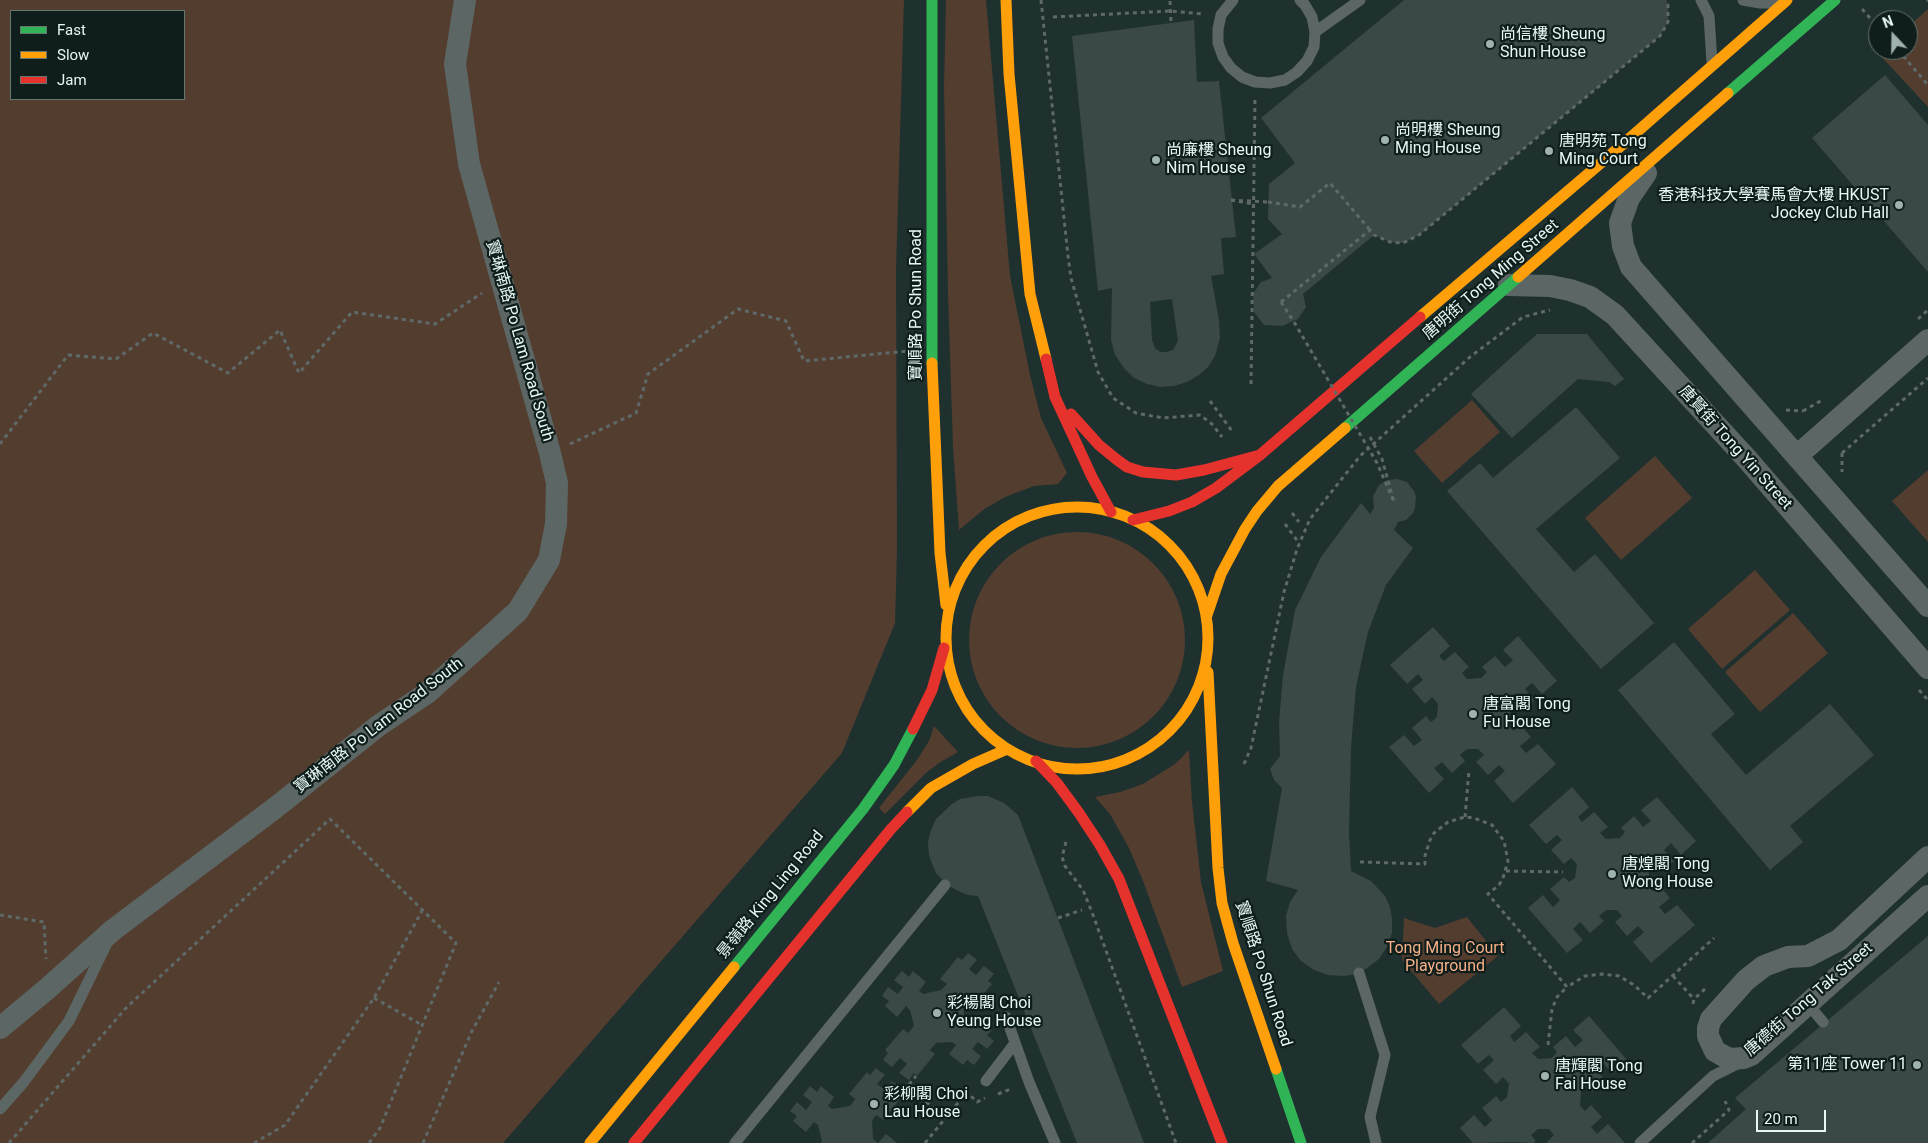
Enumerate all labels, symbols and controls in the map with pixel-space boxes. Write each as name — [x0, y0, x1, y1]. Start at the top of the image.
legend — [10, 10, 185, 100]
north arrow — [1868, 10, 1918, 60]
text: N — [1880, 13, 1895, 31]
text: Fast — [57, 21, 86, 39]
place label: 尚信樓 Sheung Shun House — [1500, 25, 1605, 63]
marker: 尚信樓 Sheung Shun House — [1484, 38, 1496, 50]
text: Slow — [57, 46, 89, 64]
text: Jam — [57, 71, 87, 89]
place label: 尚明樓 Sheung Ming House — [1395, 121, 1500, 159]
place label: 唐明苑 Tong Ming Court — [1559, 132, 1647, 170]
marker: 尚明樓 Sheung Ming House — [1379, 134, 1391, 146]
place label: 尚廉樓 Sheung Nim House — [1166, 141, 1271, 179]
marker: 唐明苑 Tong Ming Court — [1543, 145, 1555, 157]
marker: 尚廉樓 Sheung Nim House — [1150, 154, 1162, 166]
place label: 香港科技大學賽馬會大樓 HKUST Jockey Club Hall — [1658, 186, 1889, 224]
marker: 香港科技大學賽馬會大樓 HKUST Jockey Club Hall — [1893, 199, 1905, 211]
street label: 唐明街 Tong Ming Street — [1419, 216, 1563, 344]
street label: 寶順路 Po Shun Road — [907, 229, 927, 381]
street label: 寶琳南路 Po Lam Road South — [481, 238, 557, 444]
street label: 唐賢街 Tong Yin Street — [1674, 382, 1796, 514]
street label: 寶琳南路 Po Lam Road South — [291, 654, 467, 798]
place label: 唐富閣 Tong Fu House — [1483, 695, 1571, 733]
marker: 唐富閣 Tong Fu House — [1467, 708, 1479, 720]
street label: 景嶺路 King Ling Road — [714, 827, 828, 963]
place label: 唐煌閣 Tong Wong House — [1622, 855, 1713, 893]
marker: 唐煌閣 Tong Wong House — [1606, 868, 1618, 880]
street label: 寶順路 Po Shun Road — [1230, 899, 1296, 1049]
park label: Tong Ming Court Playground — [1386, 939, 1504, 977]
street label: 唐德街 Tong Tak Street — [1741, 939, 1877, 1061]
place label: 彩楊閣 Choi Yeung House — [947, 994, 1041, 1032]
marker: 彩楊閣 Choi Yeung House — [931, 1007, 943, 1019]
place label: 第11座 Tower 11 — [1787, 1055, 1907, 1075]
place label: 唐輝閣 Tong Fai House — [1555, 1057, 1643, 1095]
marker: 第11座 Tower 11 — [1911, 1059, 1923, 1071]
marker: 唐輝閣 Tong Fai House — [1539, 1070, 1551, 1082]
place label: 彩柳閣 Choi Lau House — [884, 1085, 968, 1123]
marker: 彩柳閣 Choi Lau House — [868, 1098, 880, 1110]
scale bar — [1758, 1100, 1828, 1132]
text: 20 m — [1764, 1110, 1798, 1128]

